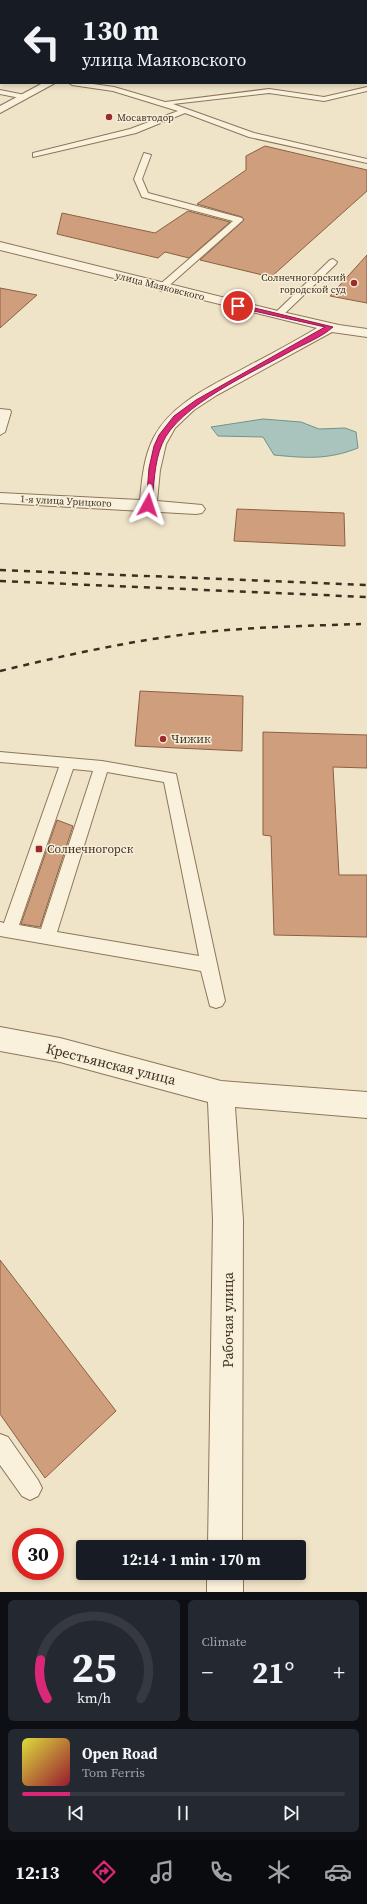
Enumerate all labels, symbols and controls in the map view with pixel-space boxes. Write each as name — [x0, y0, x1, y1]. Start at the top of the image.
text: 130 m — [82, 11, 159, 49]
icon: left — [16, 16, 68, 68]
text: улица Маяковского — [82, 47, 246, 72]
place label: Мосавтодор — [117, 111, 174, 124]
marker: Мосавтодор — [104, 112, 114, 122]
street label: улица Маяковского — [114, 269, 206, 303]
place label: Солнечногорский городской суд — [261, 271, 347, 296]
marker: Солнечногорский городской суд — [349, 278, 359, 288]
pin — [221, 289, 255, 323]
icon: arrive — [227, 295, 249, 317]
position arrow — [127, 484, 169, 526]
street label: 1-я улица Урицкого — [20, 492, 113, 510]
place label: Чижик — [171, 731, 211, 747]
marker: Чижик — [158, 734, 168, 744]
place label: Солнечногорск — [47, 841, 134, 857]
marker: Солнечногорск — [34, 844, 44, 854]
street label: Крестьянская улица — [44, 1038, 179, 1090]
street label: Рабочая улица — [218, 1271, 238, 1368]
speed limit sign: 30 — [12, 1528, 64, 1580]
text: 12:14 · 1 min · 170 m — [122, 1549, 261, 1570]
text: Climate — [202, 1633, 247, 1650]
text: 25 — [71, 1638, 116, 1695]
text: 21° — [252, 1652, 294, 1693]
text: − — [202, 1657, 213, 1687]
text: + — [333, 1657, 345, 1687]
text: km/h — [77, 1687, 111, 1707]
text: Open Road — [82, 1743, 157, 1764]
text: Tom Ferris — [82, 1764, 145, 1781]
icon: previous — [65, 1802, 87, 1824]
icon: pause — [172, 1802, 194, 1824]
icon: next — [280, 1802, 302, 1824]
icon: directions — [90, 1858, 118, 1886]
icon: music — [148, 1858, 176, 1886]
icon: phone — [207, 1858, 235, 1886]
icon: climate — [265, 1858, 293, 1886]
icon: car — [324, 1858, 352, 1886]
text: 12:13 — [15, 1860, 60, 1885]

